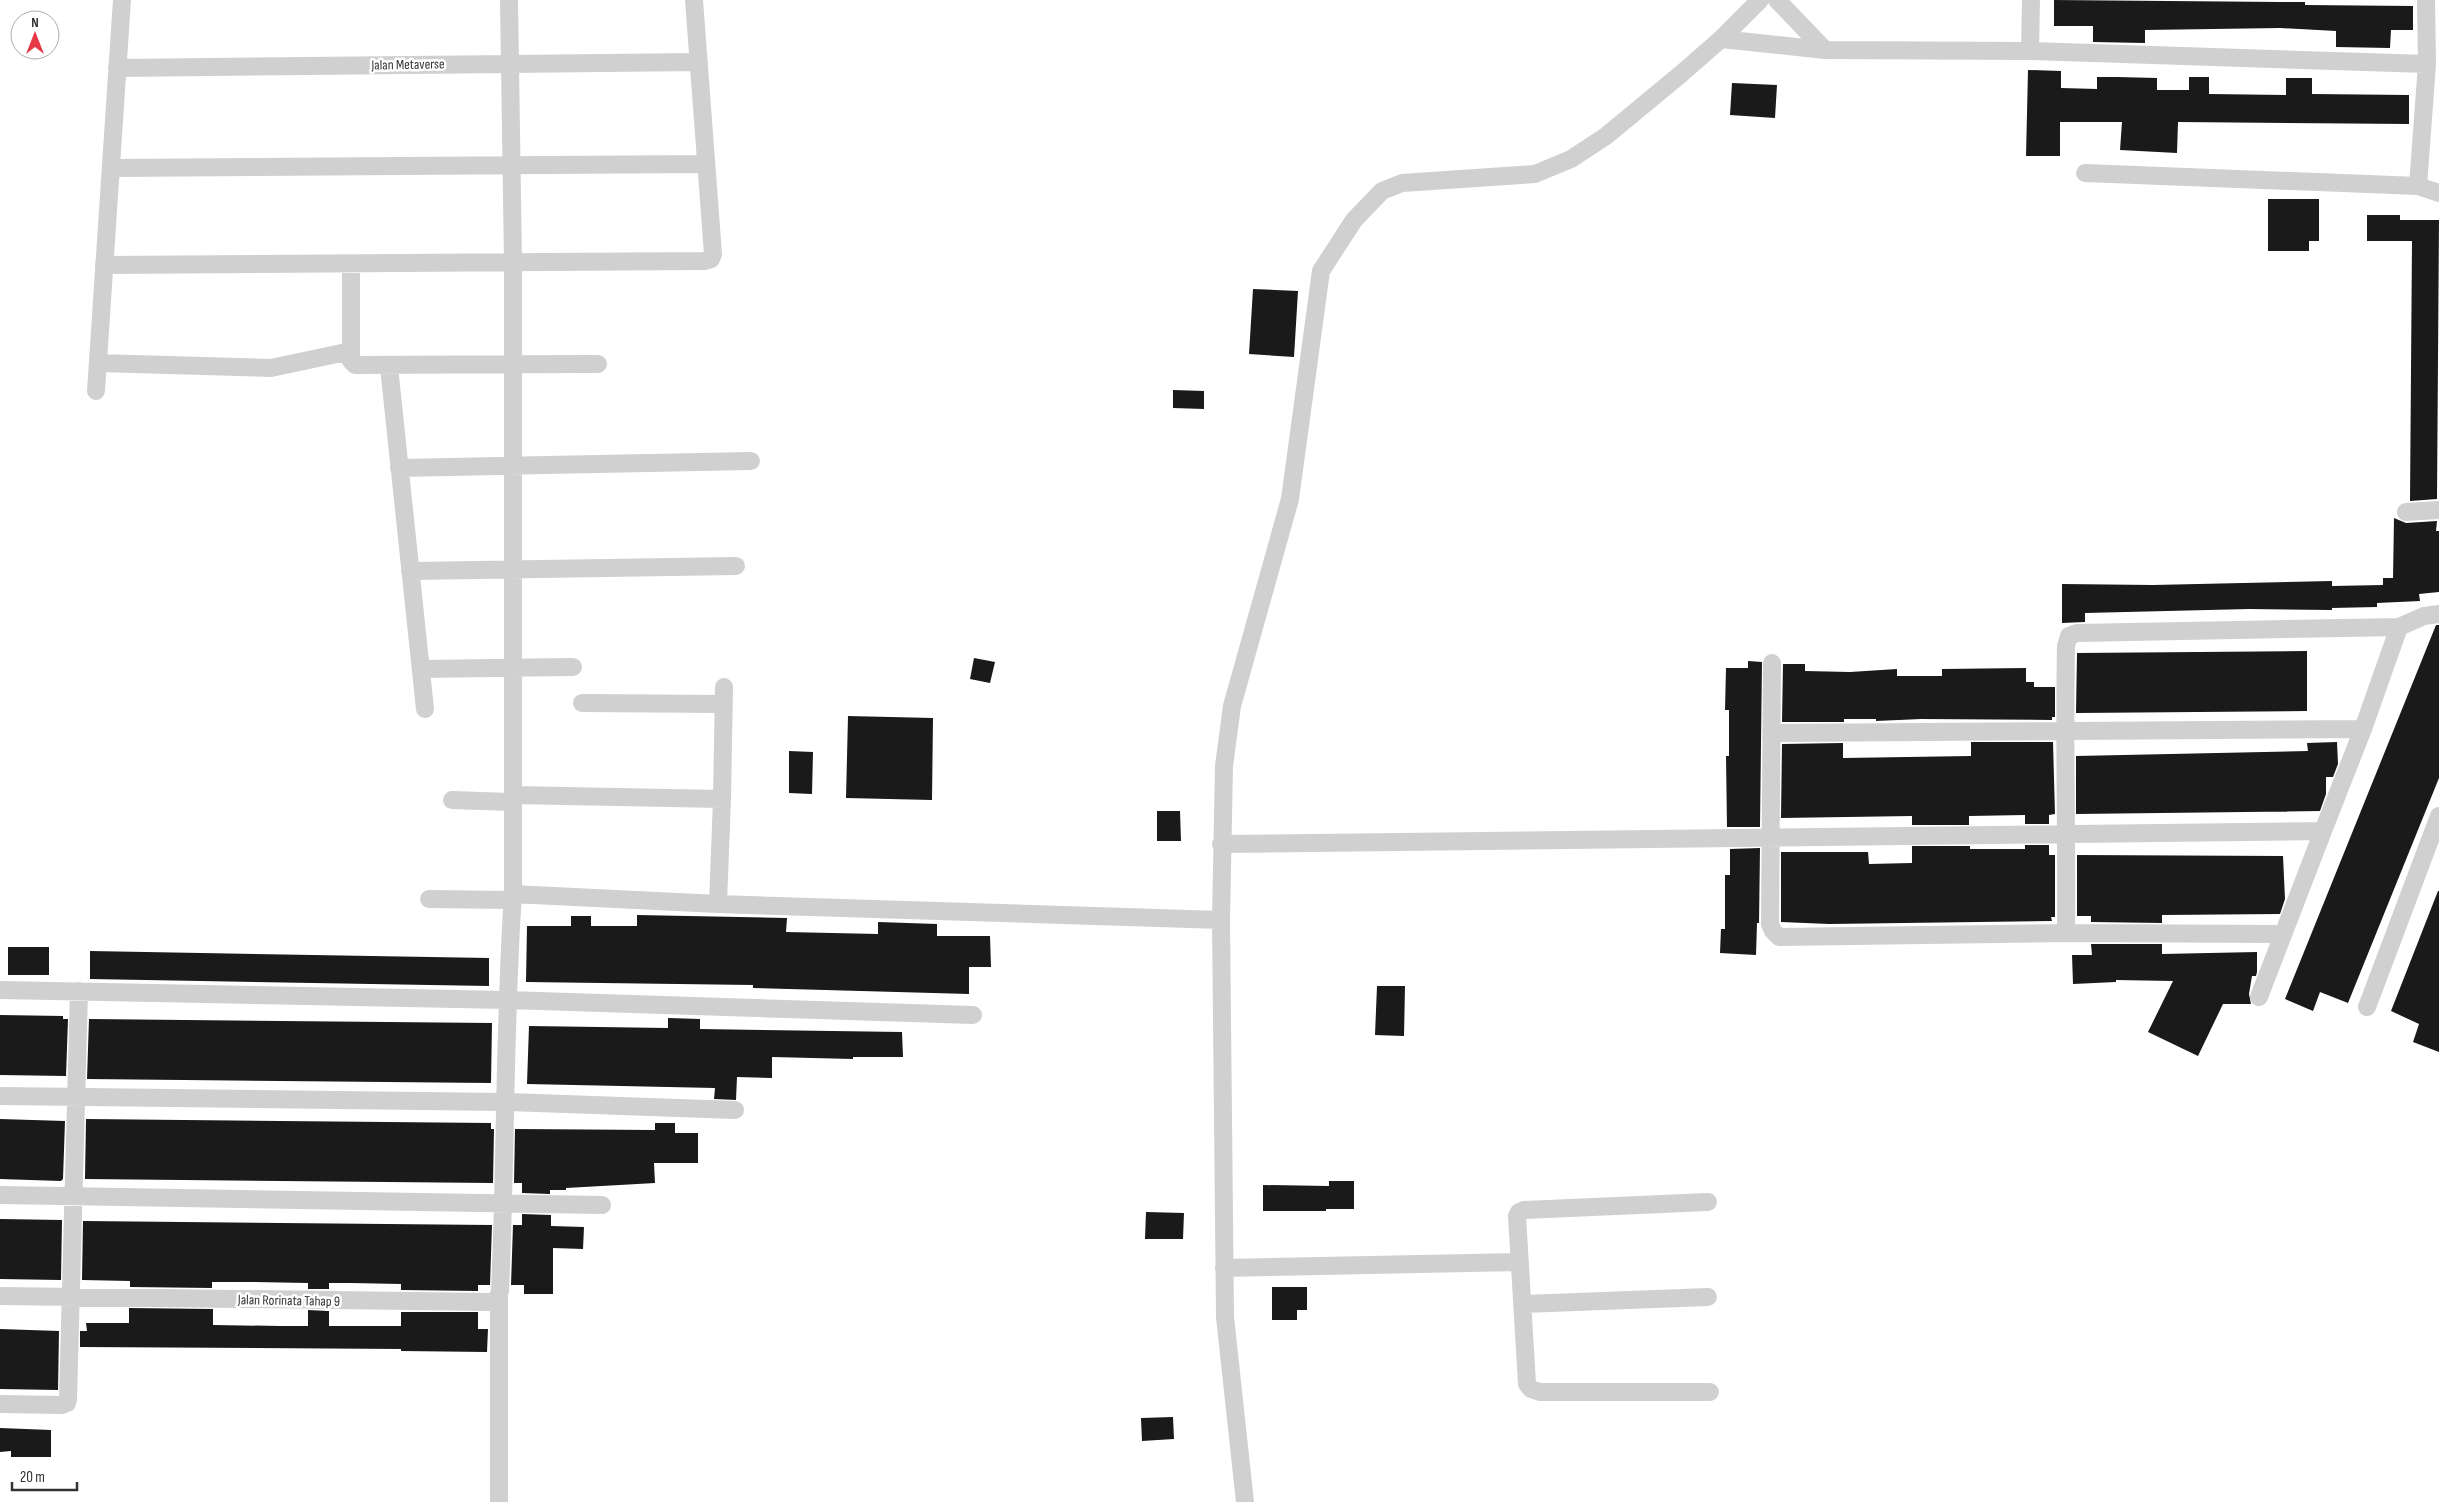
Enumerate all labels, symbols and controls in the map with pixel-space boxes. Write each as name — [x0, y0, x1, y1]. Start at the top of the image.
north arrow — [10, 10, 60, 60]
text: N — [31, 14, 39, 31]
street label: Jalan Metaverse — [370, 55, 445, 74]
street label: Jalan Rorinata Tahap 9 — [237, 1291, 340, 1310]
scale bar — [12, 1460, 78, 1492]
text: 20 m — [20, 1468, 45, 1487]

